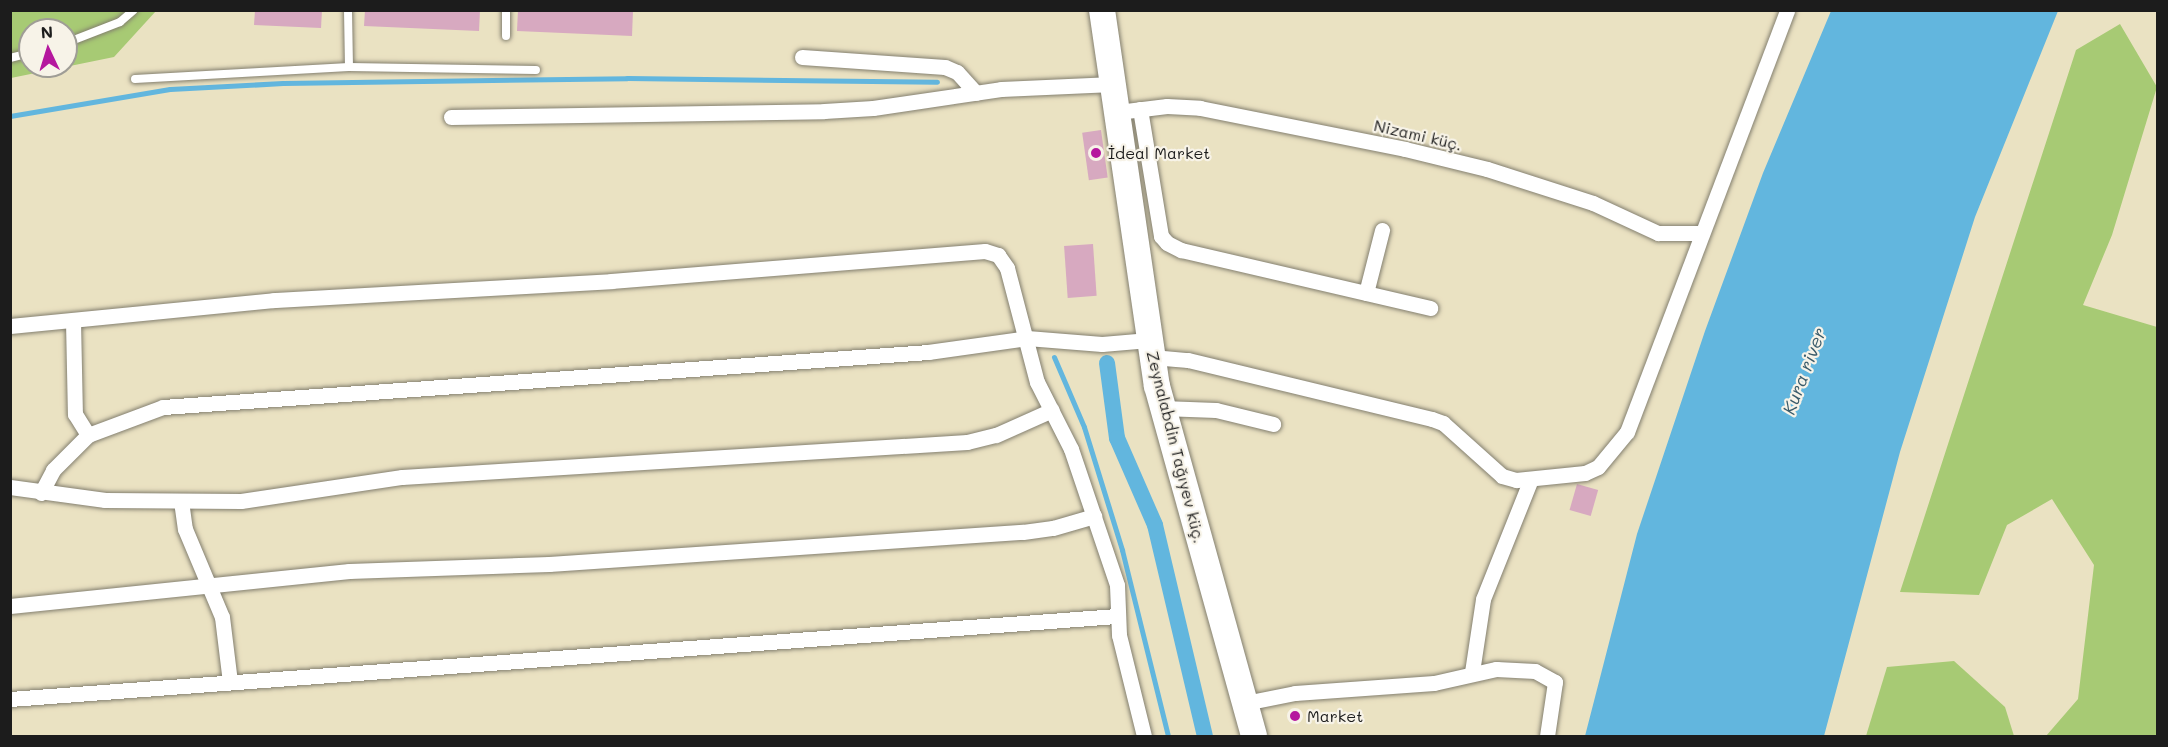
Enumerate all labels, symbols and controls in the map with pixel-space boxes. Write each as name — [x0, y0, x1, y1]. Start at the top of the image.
north arrow — [18, 18, 78, 78]
text: N — [40, 21, 54, 42]
street label: Nizami küç. — [1372, 116, 1464, 154]
place label: İdeal Market — [1108, 143, 1210, 163]
marker: İdeal Market — [1089, 146, 1103, 160]
water label: Kura river — [1778, 325, 1830, 417]
street label: Zeynalabdin Tağıyev küç. — [1143, 349, 1209, 545]
place label: Market — [1307, 706, 1363, 726]
marker: Market — [1288, 709, 1302, 723]

